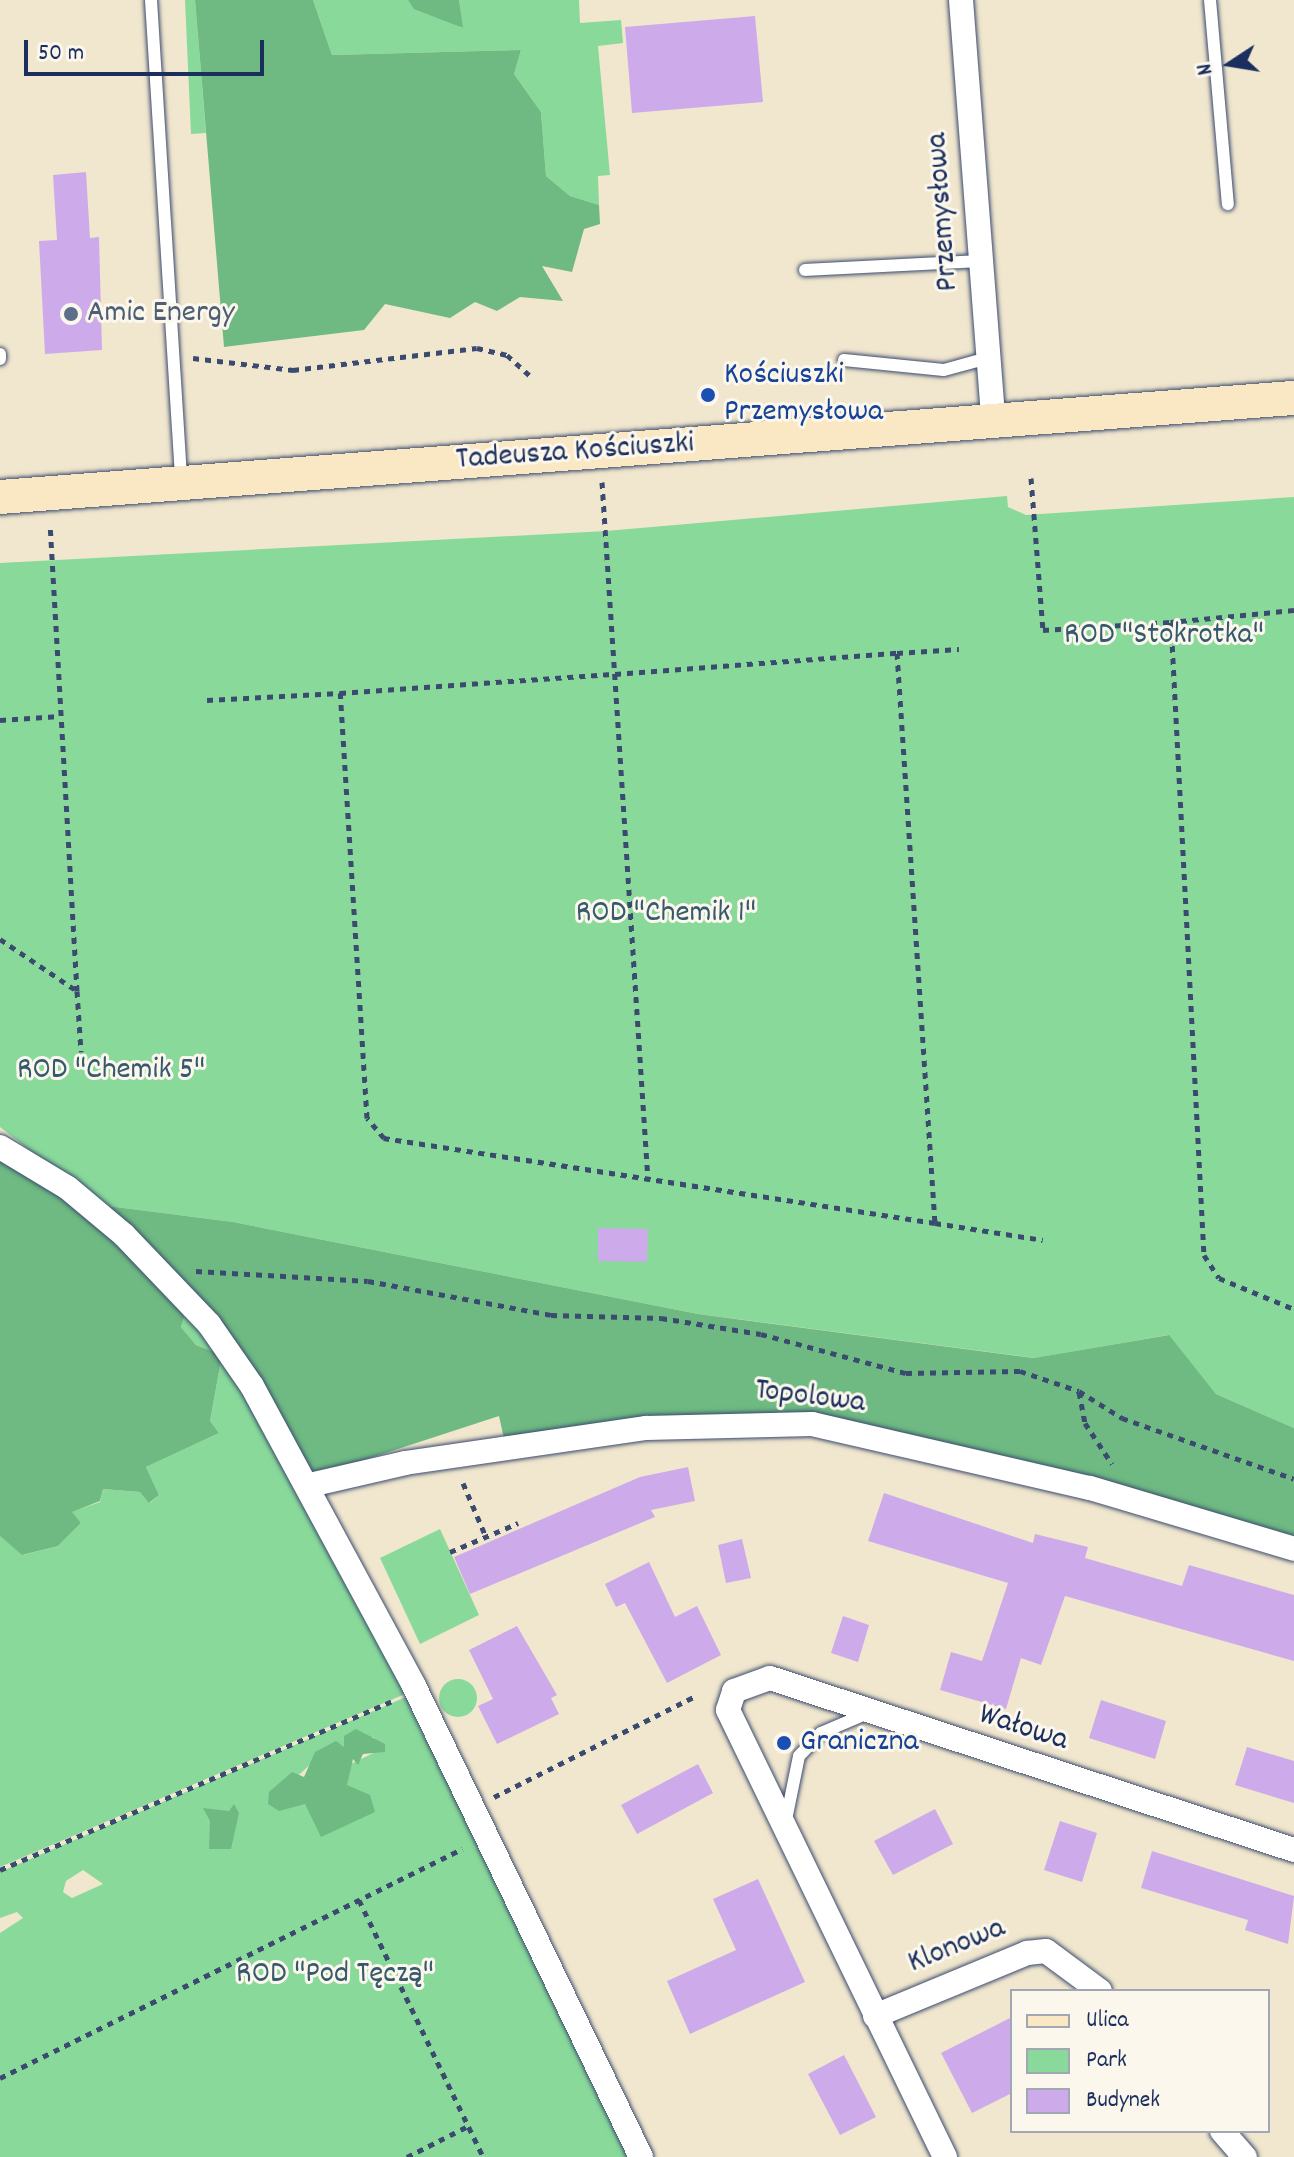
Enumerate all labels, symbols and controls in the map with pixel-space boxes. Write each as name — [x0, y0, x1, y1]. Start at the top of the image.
scale bar — [28, 24, 268, 74]
north arrow — [1190, 24, 1270, 104]
text: 50 m — [38, 37, 84, 71]
text: N — [1190, 61, 1222, 78]
street label: Przemysłowa — [919, 131, 969, 293]
place label: Amic Energy — [87, 295, 235, 333]
marker: Amic Energy — [62, 305, 80, 323]
place label: Kościuszki Przemysłowa — [724, 358, 883, 433]
marker: Kościuszki Przemysłowa — [699, 386, 717, 404]
street label: Tadeusza Kościuszki — [455, 426, 695, 480]
park label: ROD "Stokrotka" — [1064, 617, 1264, 655]
park label: ROD "Chemik 1" — [576, 895, 756, 933]
park label: ROD "Chemik 5" — [17, 1052, 205, 1090]
street label: Topolowa — [753, 1372, 867, 1424]
street label: Wałowa — [974, 1697, 1072, 1761]
place label: Graniczna — [800, 1724, 918, 1762]
marker: Graniczna — [775, 1734, 793, 1752]
street label: Klonowa — [903, 1910, 1011, 1984]
park label: ROD "Pod Tęczą" — [236, 1956, 434, 1994]
legend — [1010, 1989, 1270, 2133]
text: Ulica — [1086, 2004, 1129, 2038]
text: Park — [1086, 2044, 1127, 2078]
text: Budynek — [1086, 2084, 1160, 2118]

